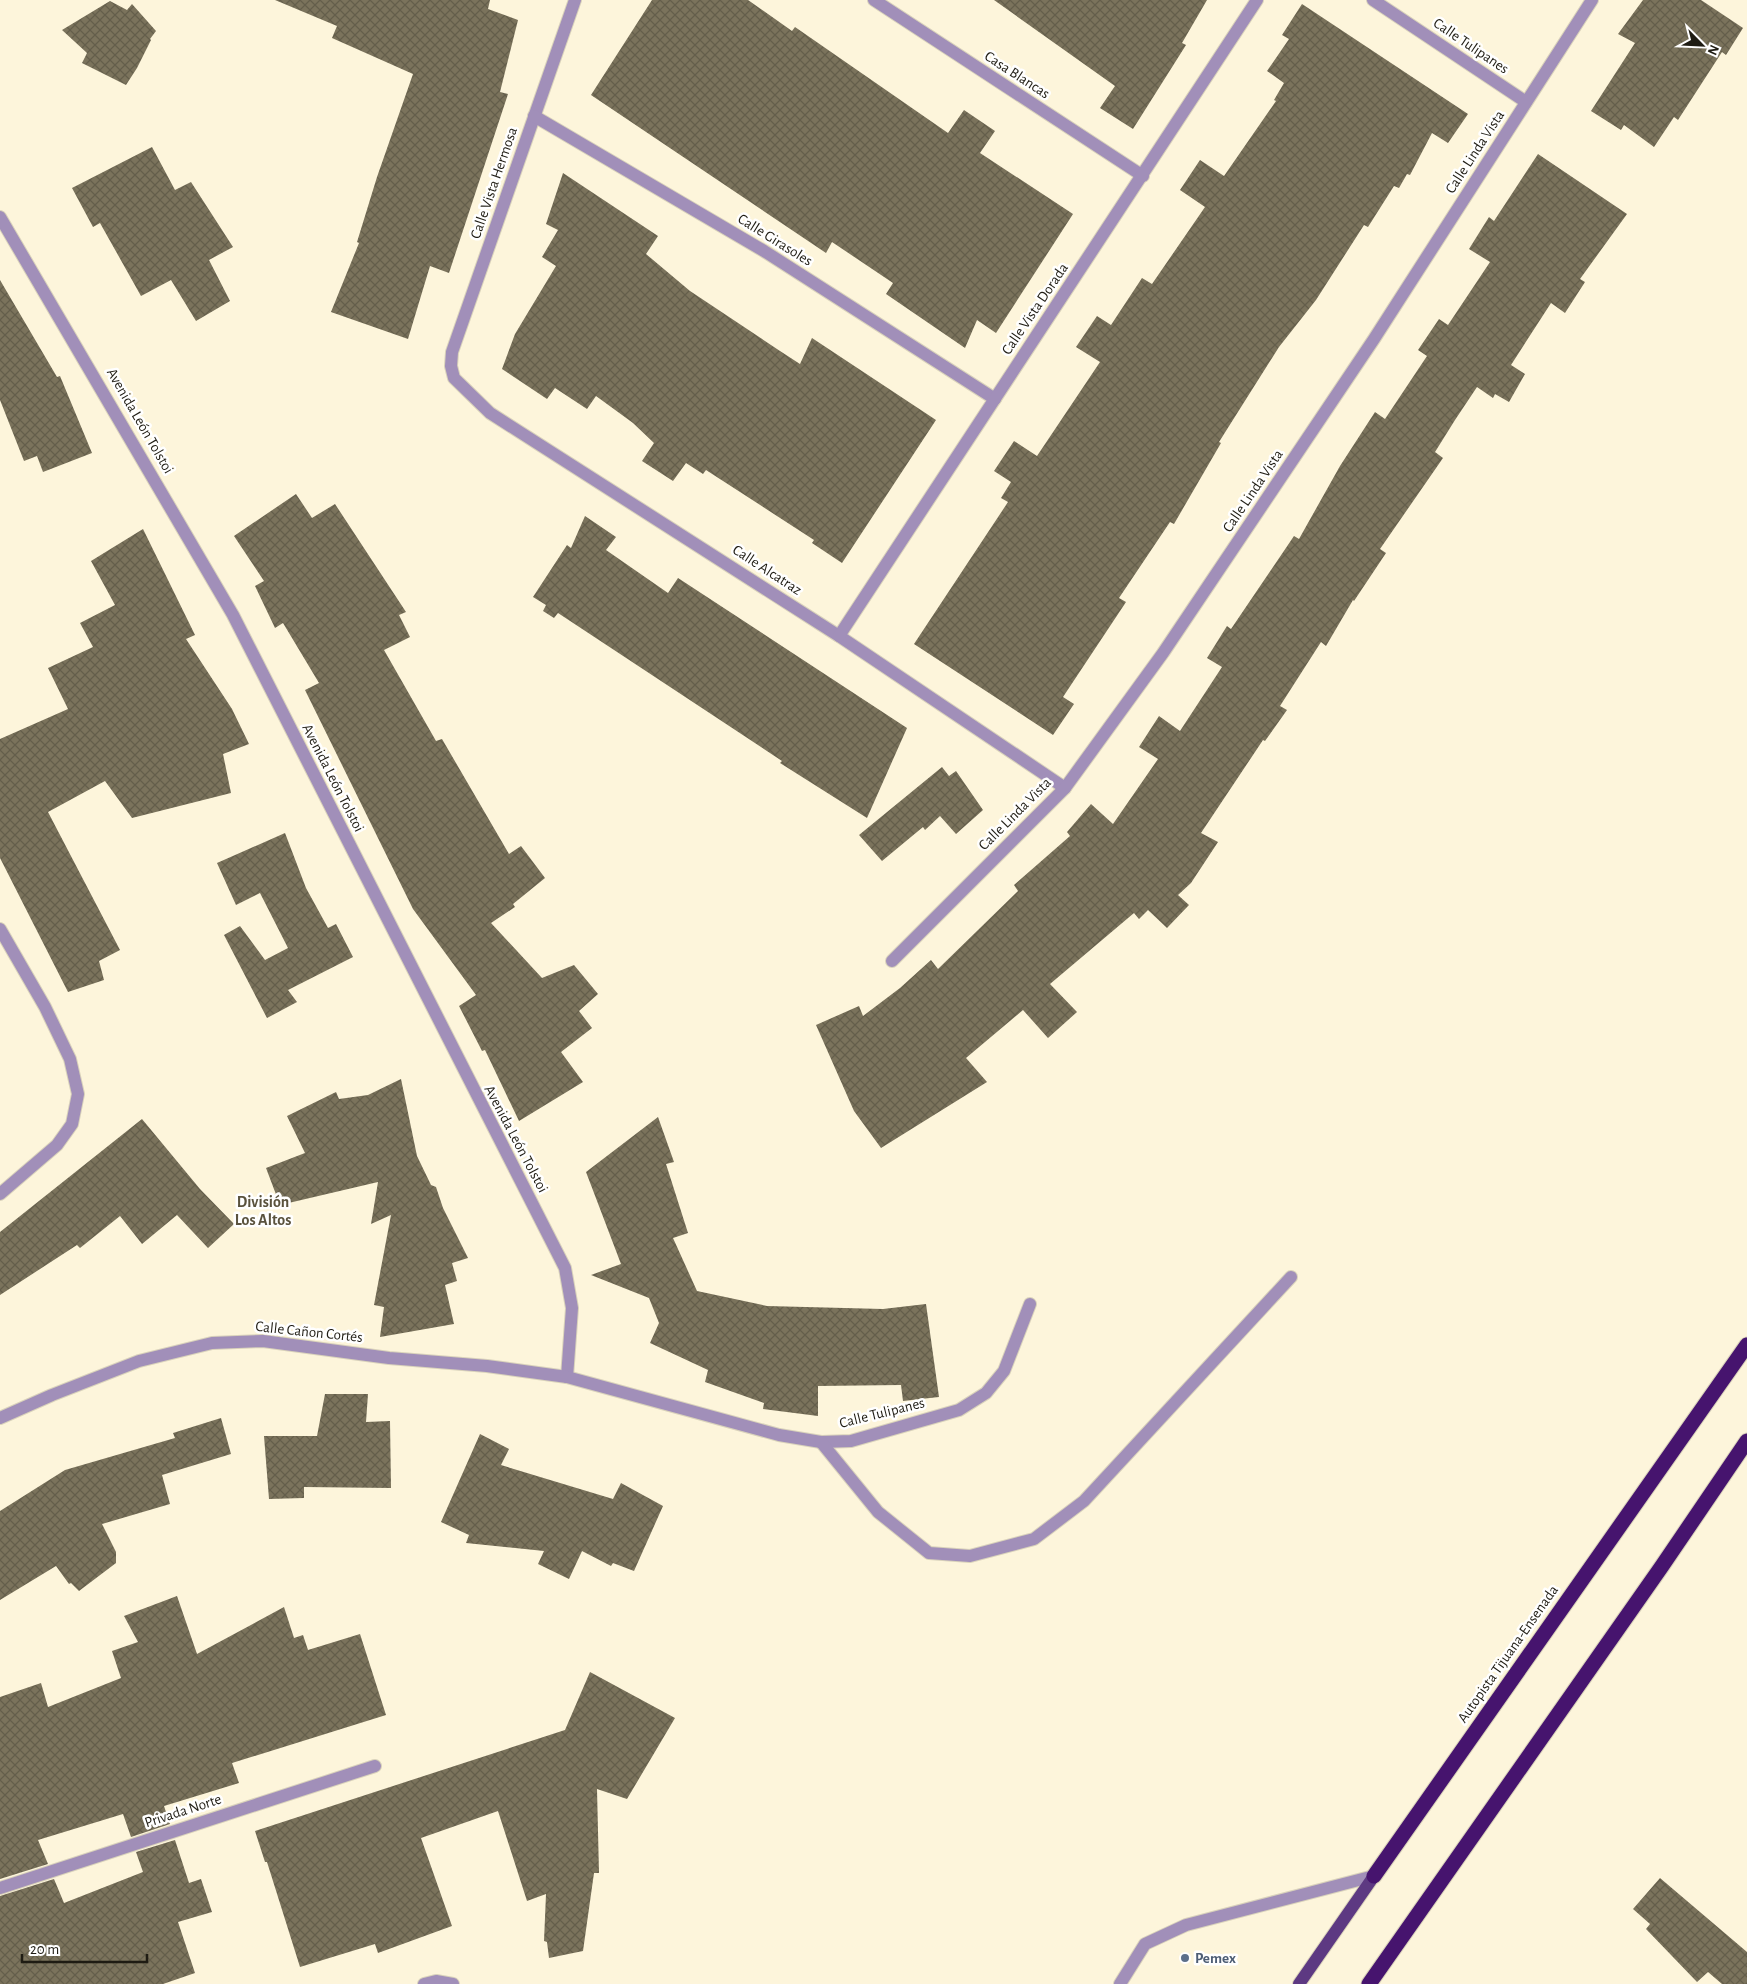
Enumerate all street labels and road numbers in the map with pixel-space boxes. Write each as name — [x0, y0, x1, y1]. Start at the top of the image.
street label: Calle Tulipanes — [1431, 15, 1511, 77]
street label: Casa Blancas — [982, 49, 1052, 101]
street label: Calle Linda Vista — [1443, 108, 1507, 196]
street label: Calle Vista Hermosa — [468, 125, 520, 241]
street label: Calle Girasoles — [735, 211, 815, 269]
street label: Calle Vista Dorada — [999, 261, 1071, 357]
street label: Avenida León Tolstoi — [104, 366, 176, 476]
street label: Calle Linda Vista — [1220, 447, 1286, 535]
street label: Calle Alcatraz — [730, 542, 804, 598]
street label: Avenida León Tolstoi — [299, 722, 367, 834]
street label: Calle Linda Vista — [976, 775, 1054, 853]
street label: Avenida León Tolstoi — [481, 1083, 551, 1195]
street label: Calle Cañon Cortés — [255, 1319, 363, 1345]
street label: Calle Tulipanes — [838, 1395, 926, 1431]
street label: Autopista Tijuana-Ensenada — [1455, 1583, 1561, 1725]
street label: Privada Norte — [143, 1792, 223, 1830]

